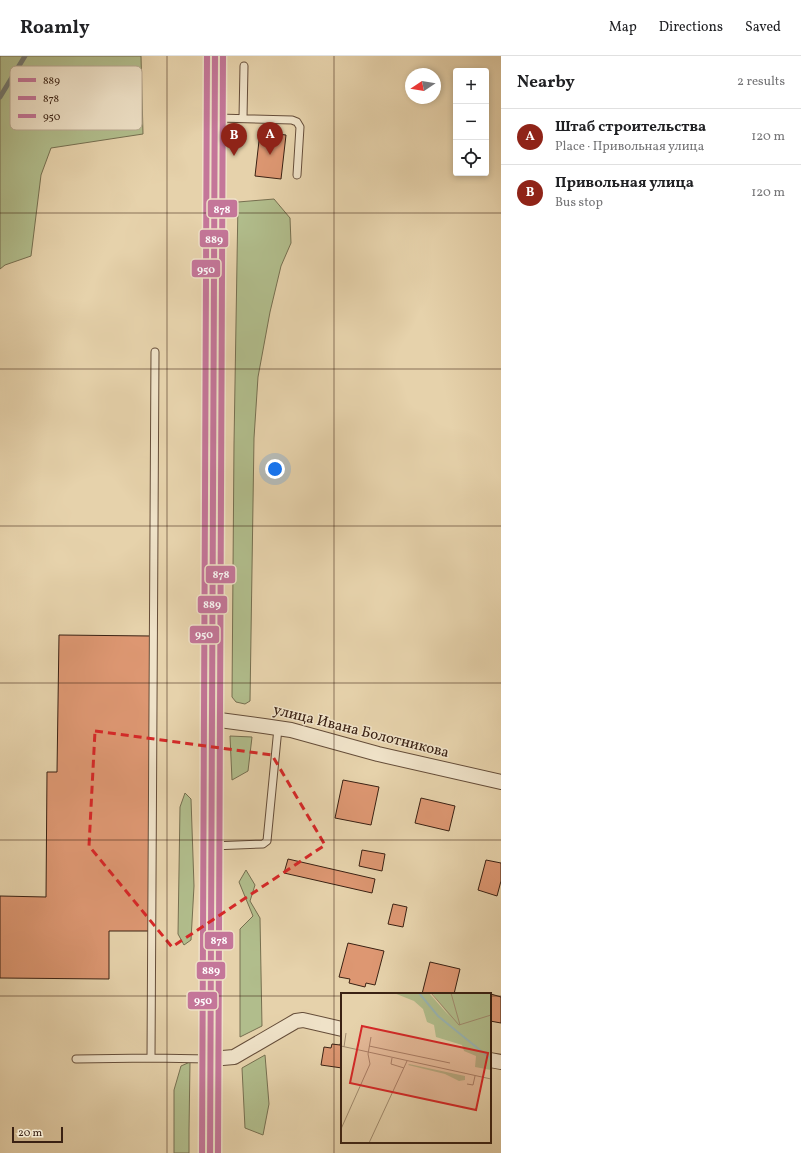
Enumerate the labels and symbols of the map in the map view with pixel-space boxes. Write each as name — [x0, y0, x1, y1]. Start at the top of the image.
legend — [10, 66, 142, 130]
north arrow — [405, 68, 441, 104]
text: 889 — [43, 74, 60, 89]
text: 878 — [43, 92, 60, 107]
text: 950 — [43, 110, 61, 125]
pin: A — [257, 122, 283, 155]
pin: B — [221, 123, 247, 156]
line badge: 878 — [207, 199, 238, 218]
text: 878 — [213, 203, 231, 218]
line badge: 889 — [199, 229, 229, 248]
text: 889 — [205, 233, 223, 248]
line badge: 950 — [191, 259, 221, 278]
text: 950 — [197, 263, 215, 278]
your location — [265, 459, 285, 479]
line badge: 878 — [205, 565, 236, 584]
text: 878 — [212, 568, 230, 583]
line badge: 889 — [197, 595, 228, 614]
text: 889 — [203, 598, 221, 613]
line badge: 950 — [189, 625, 220, 644]
text: 950 — [195, 628, 213, 643]
street label: улица Ивана Болотникова — [271, 700, 451, 764]
line badge: 878 — [204, 931, 234, 950]
text: 878 — [210, 934, 228, 949]
line badge: 889 — [196, 961, 226, 980]
text: 889 — [202, 964, 220, 979]
line badge: 950 — [187, 991, 218, 1010]
inset map — [341, 993, 491, 1143]
text: 950 — [194, 994, 212, 1009]
scale bar — [12, 1125, 63, 1144]

